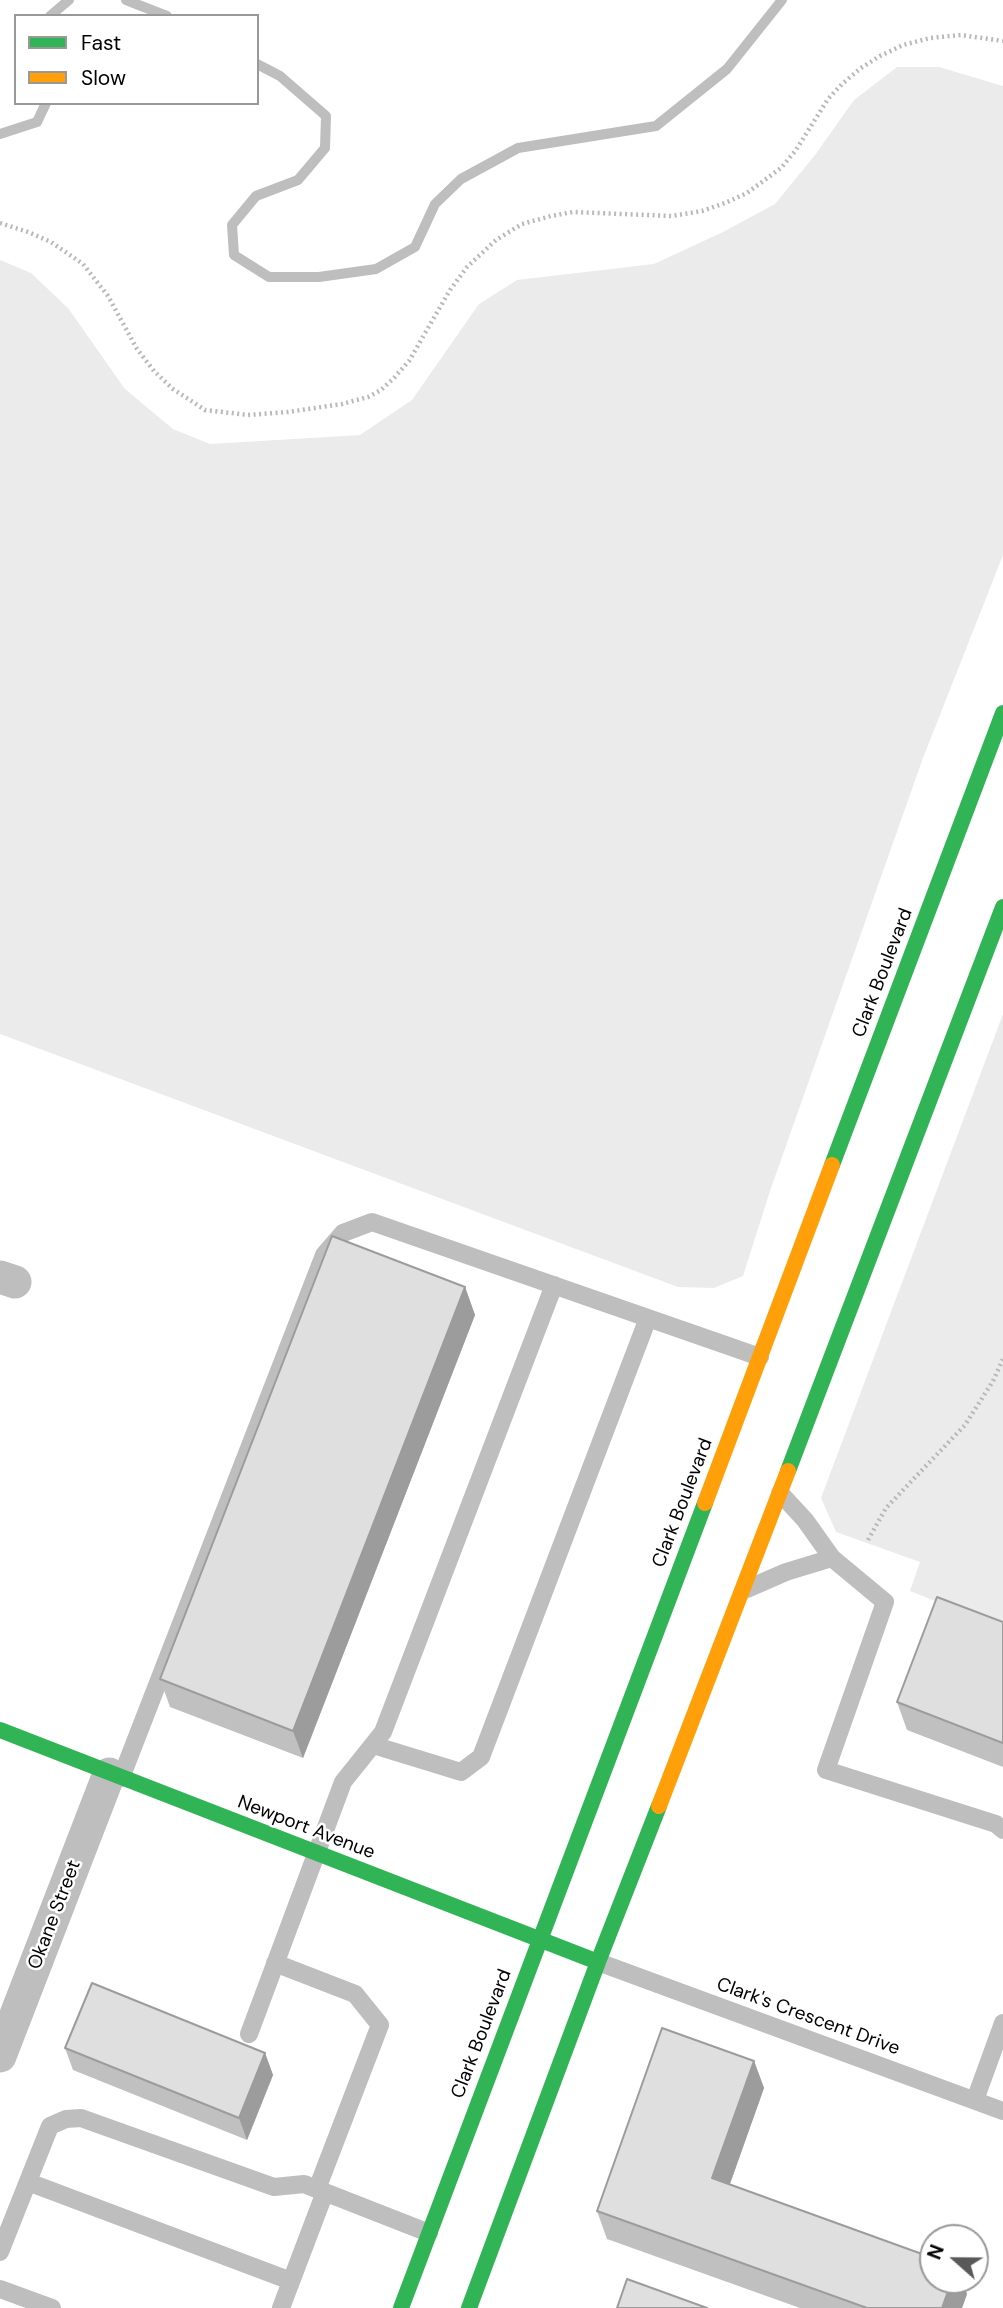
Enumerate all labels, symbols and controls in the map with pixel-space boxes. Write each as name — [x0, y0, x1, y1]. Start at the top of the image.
legend — [14, 14, 259, 105]
text: Fast — [81, 29, 121, 57]
text: Slow — [81, 64, 126, 92]
street label: Clark Boulevard — [848, 905, 918, 1041]
street label: Clark Boulevard — [648, 1435, 718, 1571]
street label: Newport Avenue — [234, 1791, 378, 1865]
street label: Okane Street — [24, 1857, 86, 1973]
street label: Clark Boulevard — [447, 1966, 517, 2102]
street label: Clark's Crescent Drive — [713, 1973, 903, 2061]
north arrow — [919, 2224, 989, 2294]
text: N — [922, 2241, 950, 2263]

